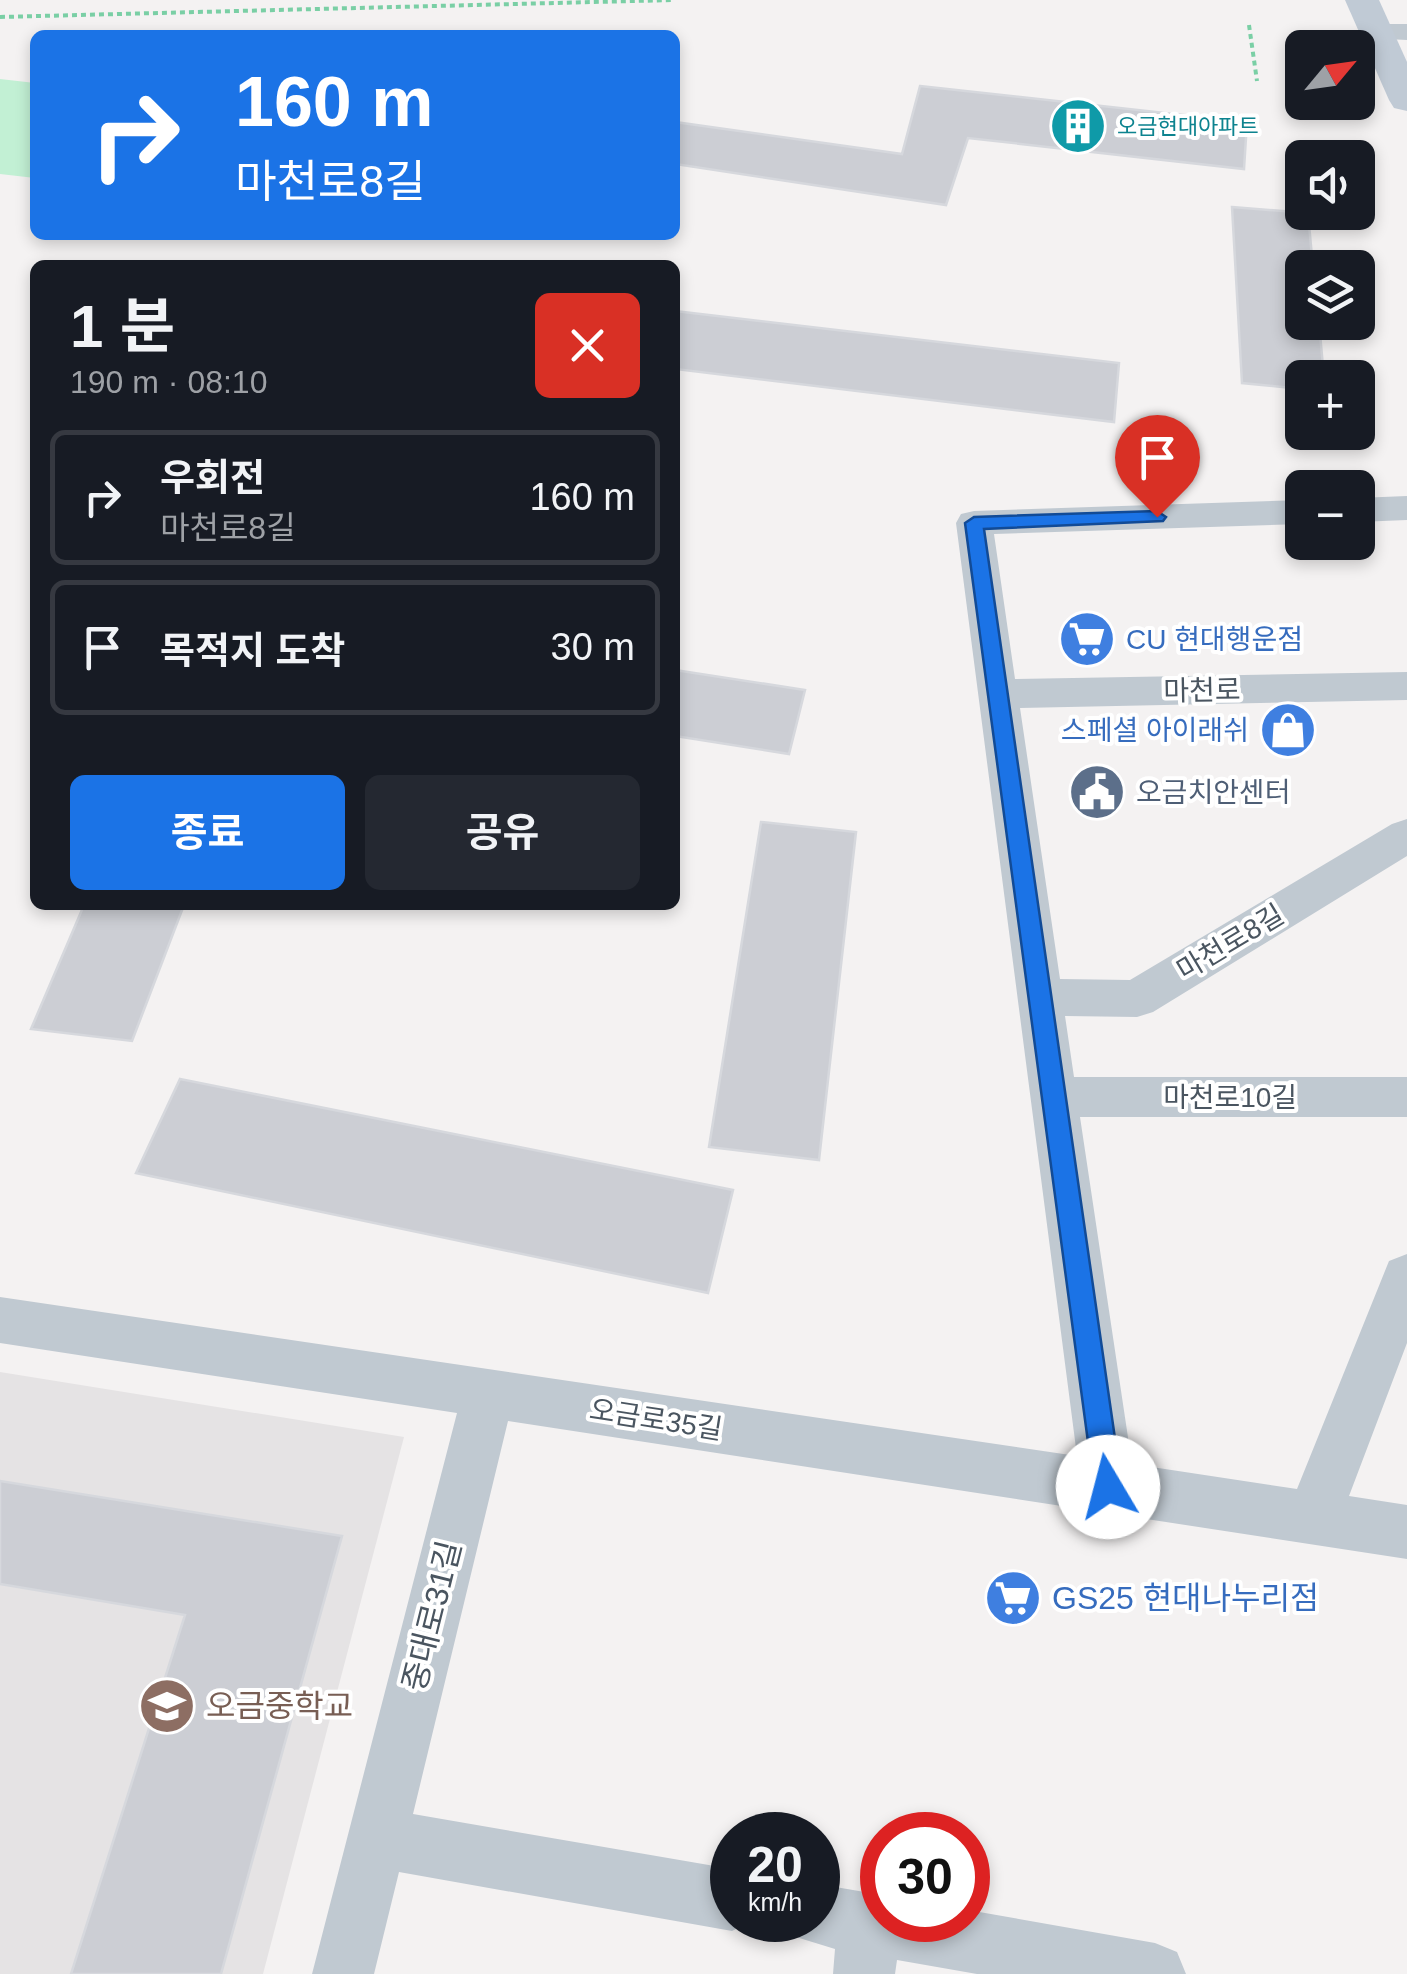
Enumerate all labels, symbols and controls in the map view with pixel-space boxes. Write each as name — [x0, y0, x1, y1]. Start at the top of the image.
north arrow — [1285, 30, 1375, 120]
map controls — [1285, 30, 1375, 560]
text: 160 m — [235, 63, 433, 141]
icon: right — [70, 70, 200, 200]
building icon: 오금현대아파트 — [1048, 96, 1108, 156]
place label: 오금현대아파트 — [1117, 114, 1259, 139]
button: sound — [1285, 140, 1375, 230]
text: 마천로8길 — [235, 156, 426, 207]
button: layers — [1285, 250, 1375, 340]
text: 1 분 — [70, 293, 175, 360]
button: close — [535, 293, 640, 398]
button: + — [1285, 360, 1375, 450]
text: 190 m · 08:10 — [70, 364, 267, 400]
pin — [1115, 415, 1200, 518]
icon: arrive — [1130, 430, 1185, 485]
text: 우회전 — [160, 457, 265, 499]
icon: right — [75, 470, 130, 525]
button: − — [1285, 470, 1375, 560]
text: 160 m — [529, 476, 635, 518]
text: 마천로8길 — [160, 510, 296, 546]
supermarket icon: CU 현대행운점 — [1057, 609, 1117, 669]
icon: arrive — [75, 620, 130, 675]
place label: CU 현대행운점 — [1126, 624, 1303, 655]
text: 30 m — [551, 626, 635, 668]
text: 목적지 도착 — [160, 630, 345, 672]
street label: 마천로 — [1163, 674, 1241, 707]
shop icon: 스페셜 아이래쉬 — [1258, 700, 1318, 760]
place label: 스페셜 아이래쉬 — [1061, 715, 1249, 746]
public building icon: 오금치안센터 — [1067, 762, 1127, 822]
button: 종료 — [70, 775, 345, 890]
button: 공유 — [365, 775, 640, 890]
place label: 오금치안센터 — [1136, 777, 1291, 808]
street label: 마천로8길 — [1171, 899, 1289, 986]
street label: 마천로10길 — [1163, 1082, 1297, 1113]
street label: 오금로35길 — [587, 1394, 725, 1445]
position arrow — [1056, 1435, 1160, 1539]
street label: 중대로31길 — [396, 1537, 468, 1695]
supermarket icon: GS25 현대나누리점 — [983, 1568, 1043, 1628]
place label: GS25 현대나누리점 — [1052, 1580, 1319, 1616]
school or university icon: 오금중학교 — [137, 1676, 197, 1736]
place label: 오금중학교 — [206, 1688, 353, 1724]
speed limit sign: 30 — [860, 1812, 990, 1942]
text: 20 — [747, 1837, 803, 1893]
text: km/h — [748, 1888, 802, 1916]

